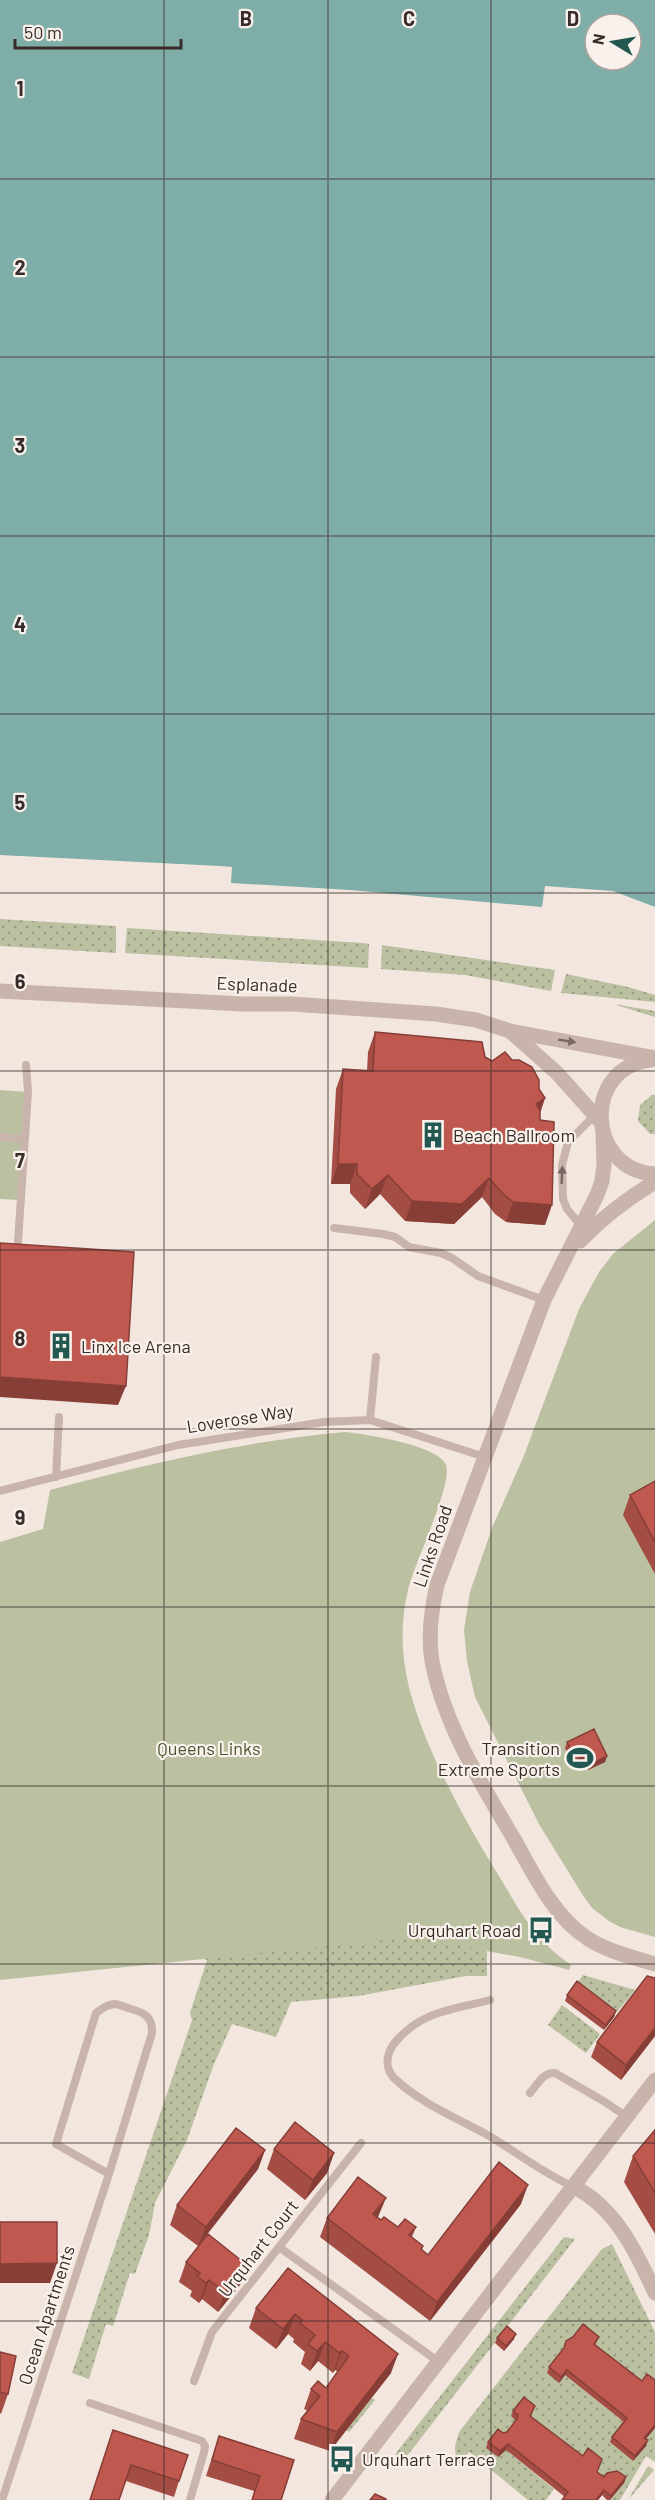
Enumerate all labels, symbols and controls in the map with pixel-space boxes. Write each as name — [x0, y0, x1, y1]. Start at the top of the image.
text: B — [240, 6, 252, 30]
text: C — [403, 6, 415, 30]
text: D — [567, 6, 579, 30]
scale bar — [15, 12, 182, 50]
north arrow — [583, 12, 643, 72]
text: 50 m — [24, 21, 62, 43]
text: N — [587, 32, 608, 46]
text: 1 — [16, 76, 24, 100]
text: 2 — [14, 255, 26, 279]
text: 3 — [15, 433, 25, 457]
text: 4 — [14, 612, 26, 636]
text: 5 — [15, 790, 26, 814]
text: 6 — [15, 969, 26, 993]
street label: Esplanade — [216, 972, 298, 996]
one-way arrow — [558, 1036, 577, 1045]
building icon: Beach Ballroom — [418, 1120, 448, 1150]
place label: Beach Ballroom — [453, 1124, 575, 1146]
text: 7 — [15, 1148, 25, 1172]
one-way arrow — [557, 1165, 566, 1184]
text: 8 — [15, 1326, 26, 1350]
building icon: Linx Ice Arena — [46, 1331, 76, 1361]
place label: Linx Ice Arena — [81, 1335, 191, 1357]
street label: Loverose Way — [185, 1399, 295, 1437]
street label: Links Road — [408, 1502, 456, 1590]
text: 9 — [15, 1505, 25, 1529]
park label: Queens Links — [157, 1737, 261, 1759]
place label: Transition Extreme Sports — [438, 1737, 560, 1780]
sports icon: Transition Extreme Sports — [565, 1743, 595, 1773]
bus stop icon: Urquhart Road — [526, 1915, 556, 1945]
place label: Urquhart Road — [408, 1919, 521, 1941]
street label: Urquhart Court — [213, 2195, 303, 2301]
street label: Ocean Apartments — [13, 2243, 79, 2387]
bus stop icon: Urquhart Terrace — [327, 2444, 357, 2474]
place label: Urquhart Terrace — [362, 2448, 495, 2470]

